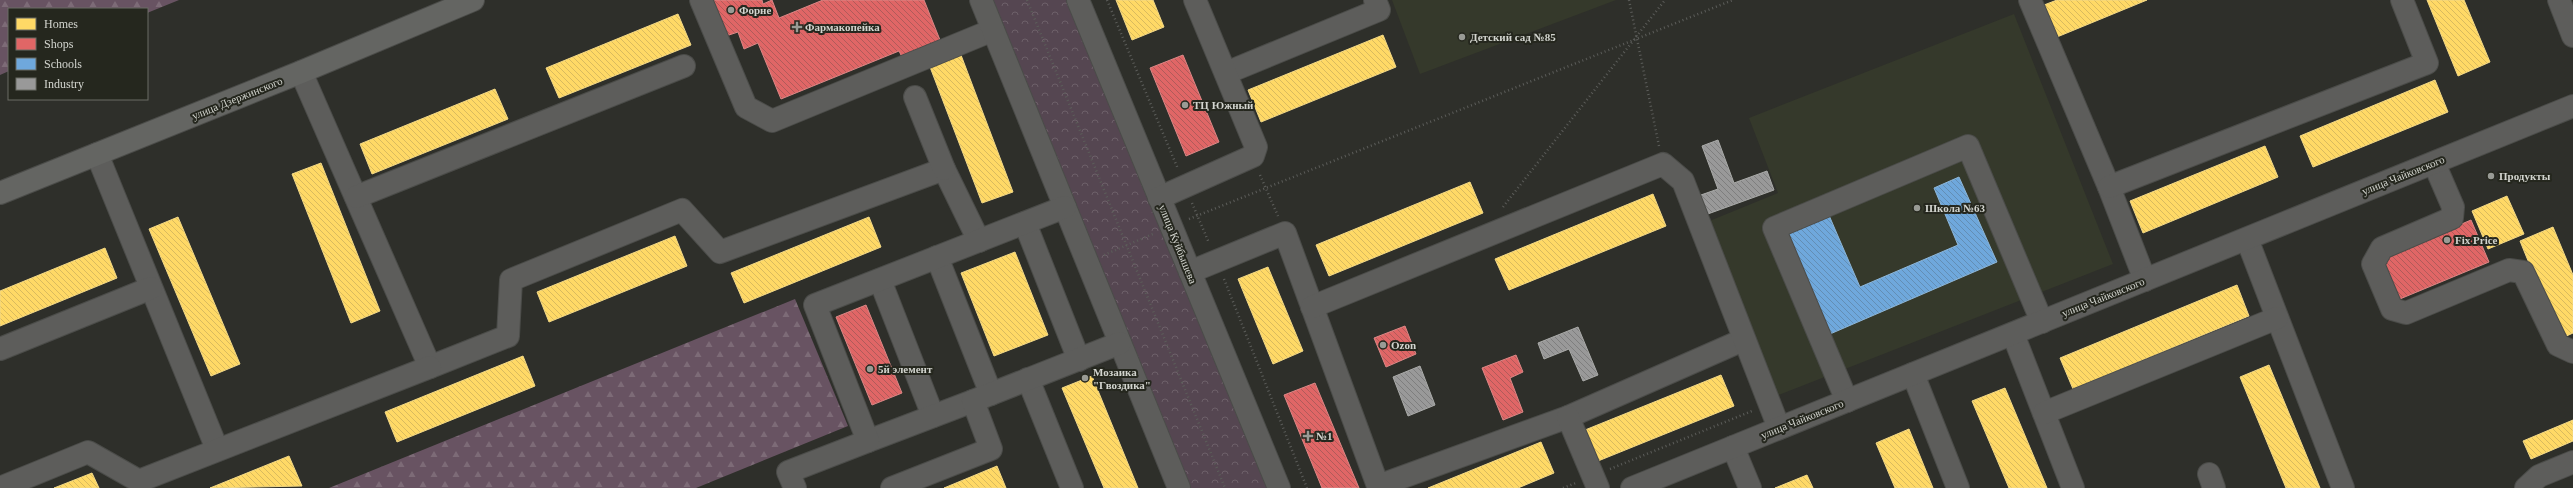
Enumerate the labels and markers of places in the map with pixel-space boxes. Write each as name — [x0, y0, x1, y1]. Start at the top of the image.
place label: Форне — [739, 4, 771, 16]
marker: Форне — [726, 5, 736, 15]
place label: Фармакопейка — [805, 21, 880, 33]
marker: Фармакопейка — [792, 22, 802, 32]
place label: Детский сад №85 — [1470, 31, 1556, 43]
marker: Детский сад №85 — [1457, 32, 1467, 42]
place label: ТЦ Южный — [1193, 99, 1254, 111]
marker: ТЦ Южный — [1180, 100, 1190, 110]
place label: Продукты — [2499, 170, 2551, 182]
marker: Продукты — [2486, 171, 2496, 181]
place label: Школа №63 — [1925, 202, 1986, 214]
marker: Школа №63 — [1912, 203, 1922, 213]
place label: Fix Price — [2455, 234, 2498, 246]
marker: Fix Price — [2442, 235, 2452, 245]
place label: Ozon — [1391, 339, 1416, 351]
marker: Ozon — [1378, 340, 1388, 350]
place label: 5й элемент — [878, 363, 933, 375]
marker: 5й элемент — [865, 364, 875, 374]
place label: Мозаика "Гвоздика" — [1093, 366, 1151, 391]
marker: Мозаика "Гвоздика" — [1080, 373, 1090, 383]
place label: №1 — [1316, 430, 1333, 442]
marker: №1 — [1303, 431, 1313, 441]

